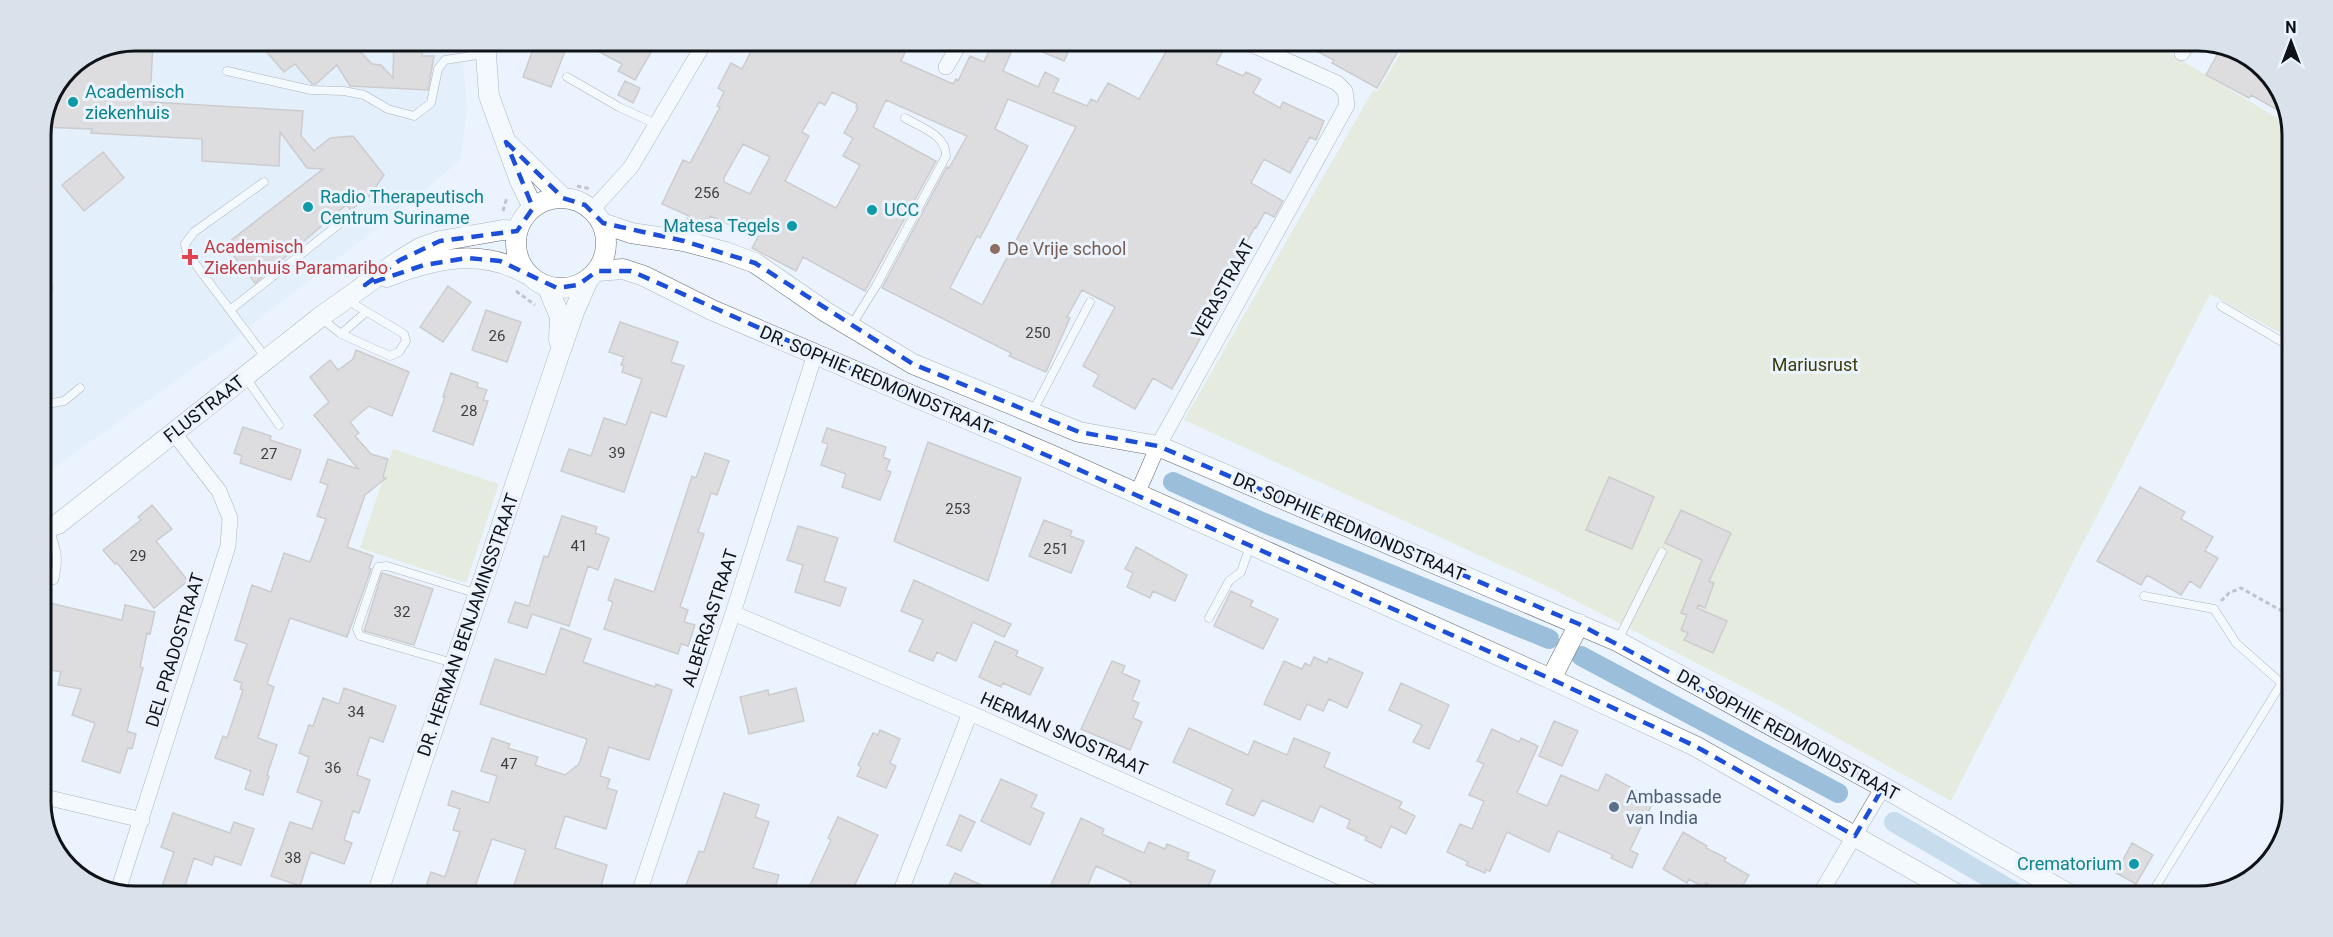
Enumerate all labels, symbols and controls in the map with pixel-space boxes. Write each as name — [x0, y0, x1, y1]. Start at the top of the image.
north arrow — [2261, 12, 2321, 72]
text: N — [2285, 18, 2297, 37]
place label: Academisch ziekenhuis — [85, 81, 184, 123]
marker: Academisch ziekenhuis — [66, 95, 80, 109]
house number: 256 — [694, 184, 720, 202]
place label: Radio Therapeutisch Centrum Suriname — [320, 186, 484, 228]
place label: UCC — [884, 199, 919, 220]
marker: Radio Therapeutisch Centrum Suriname — [301, 200, 315, 214]
marker: UCC — [865, 203, 879, 217]
place label: Matesa Tegels — [663, 215, 780, 236]
marker: Matesa Tegels — [785, 219, 799, 233]
street label: VERASTRAAT — [1187, 235, 1259, 342]
place label: Academisch Ziekenhuis Paramaribo — [204, 236, 388, 278]
place label: De Vrije school — [1007, 238, 1126, 259]
marker: De Vrije school — [988, 242, 1002, 256]
marker: Academisch Ziekenhuis Paramaribo — [181, 248, 199, 266]
street label: DR. SOPHIE REDMONDSTRAAT — [757, 321, 996, 438]
house number: 250 — [1025, 324, 1051, 342]
house number: 26 — [489, 327, 505, 345]
park label: Mariusrust — [1772, 354, 1858, 375]
street label: FLUSTRAAT — [159, 370, 248, 447]
house number: 28 — [461, 402, 477, 420]
house number: 39 — [609, 444, 625, 462]
house number: 27 — [261, 445, 277, 463]
street label: DR. SOPHIE REDMONDSTRAAT — [1230, 468, 1469, 585]
street label: DR. HERMAN BENJAMINSSTRAAT — [413, 490, 523, 759]
house number: 253 — [945, 500, 971, 518]
house number: 41 — [571, 537, 587, 555]
house number: 251 — [1043, 540, 1069, 558]
street label: ALBERGASTRAAT — [677, 546, 742, 689]
house number: 29 — [130, 547, 146, 565]
street label: DEL PRADOSTRAAT — [141, 570, 208, 730]
house number: 32 — [394, 603, 410, 621]
street label: DR. SOPHIE REDMONDSTRAAT — [1674, 665, 1903, 805]
street label: HERMAN SNOSTRAAT — [977, 687, 1151, 780]
house number: 34 — [348, 703, 365, 721]
house number: 47 — [501, 755, 517, 773]
house number: 36 — [325, 759, 341, 777]
place label: Ambassade van India — [1626, 786, 1722, 828]
marker: Ambassade van India — [1607, 800, 1621, 814]
house number: 38 — [285, 849, 301, 867]
place label: Crematorium — [2017, 853, 2122, 874]
marker: Crematorium — [2127, 857, 2141, 871]

